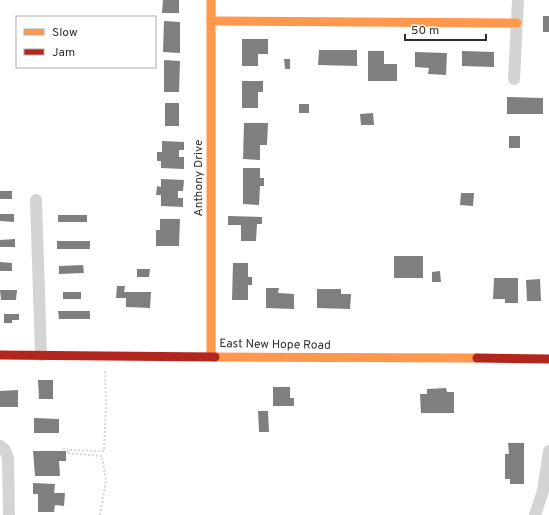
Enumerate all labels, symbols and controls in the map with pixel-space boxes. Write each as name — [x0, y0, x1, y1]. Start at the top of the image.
legend — [16, 16, 156, 68]
scale bar — [405, 16, 486, 42]
text: 50 m — [411, 23, 439, 39]
text: Slow — [52, 25, 78, 41]
text: Jam — [52, 45, 75, 61]
street label: Anthony Drive — [191, 140, 207, 216]
street label: East New Hope Road — [219, 336, 331, 354]

